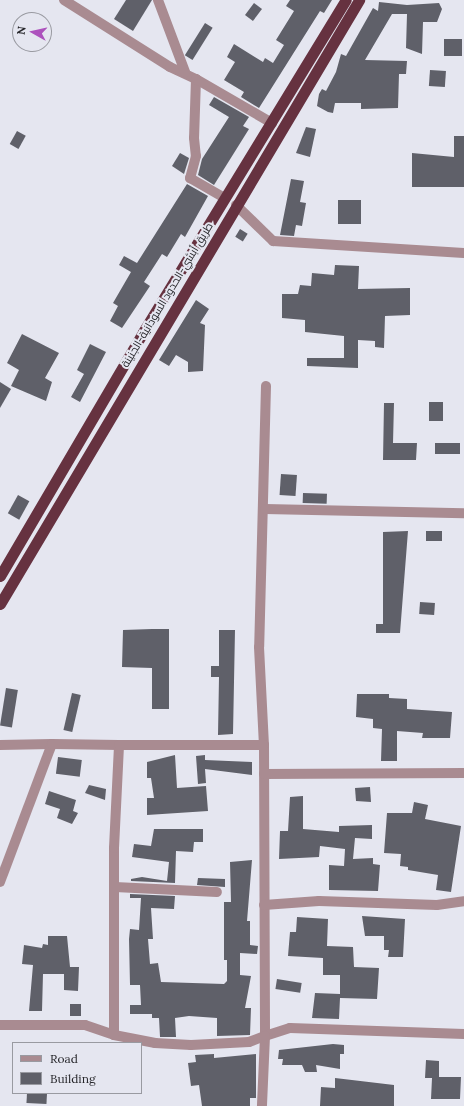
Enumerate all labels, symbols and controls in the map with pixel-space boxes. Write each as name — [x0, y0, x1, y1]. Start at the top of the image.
north arrow — [12, 12, 52, 52]
text: N — [14, 25, 29, 36]
street label: طريق أبشي-الحدود السودانية-الجنينة — [118, 220, 216, 370]
legend — [12, 1042, 142, 1094]
text: Road — [50, 1051, 78, 1066]
text: Building — [50, 1071, 96, 1086]

